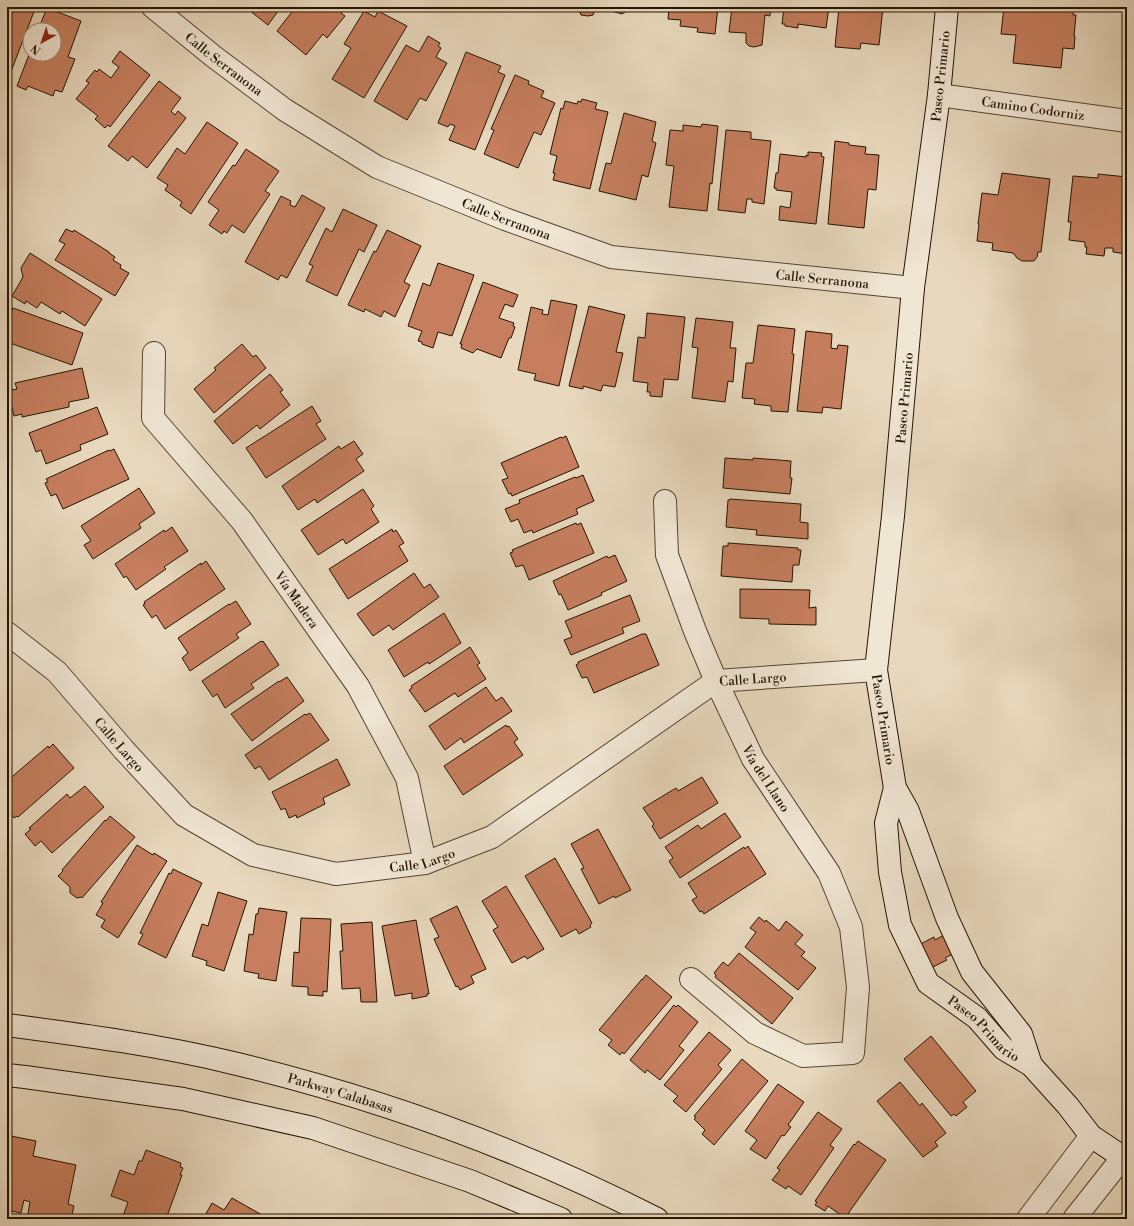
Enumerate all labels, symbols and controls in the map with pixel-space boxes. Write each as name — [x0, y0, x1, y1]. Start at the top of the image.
north arrow — [22, 22, 62, 62]
street label: Calle Serranona — [181, 29, 266, 100]
street label: Paseo Primario — [928, 30, 954, 122]
text: N — [28, 41, 44, 57]
street label: Camino Codorniz — [980, 94, 1086, 124]
street label: Calle Serranona — [459, 195, 553, 244]
street label: Calle Serranona — [775, 267, 870, 292]
street label: Paseo Primario — [893, 352, 917, 444]
street label: Vía Madera — [270, 567, 322, 632]
street label: Calle Largo — [719, 669, 787, 690]
street label: Paseo Primario — [868, 673, 898, 766]
street label: Calle Largo — [91, 714, 147, 775]
street label: Vía del Llano — [738, 742, 793, 815]
street label: Calle Largo — [389, 845, 457, 876]
street label: Paseo Primario — [944, 993, 1022, 1065]
street label: Parkway Calabasas — [286, 1070, 396, 1117]

